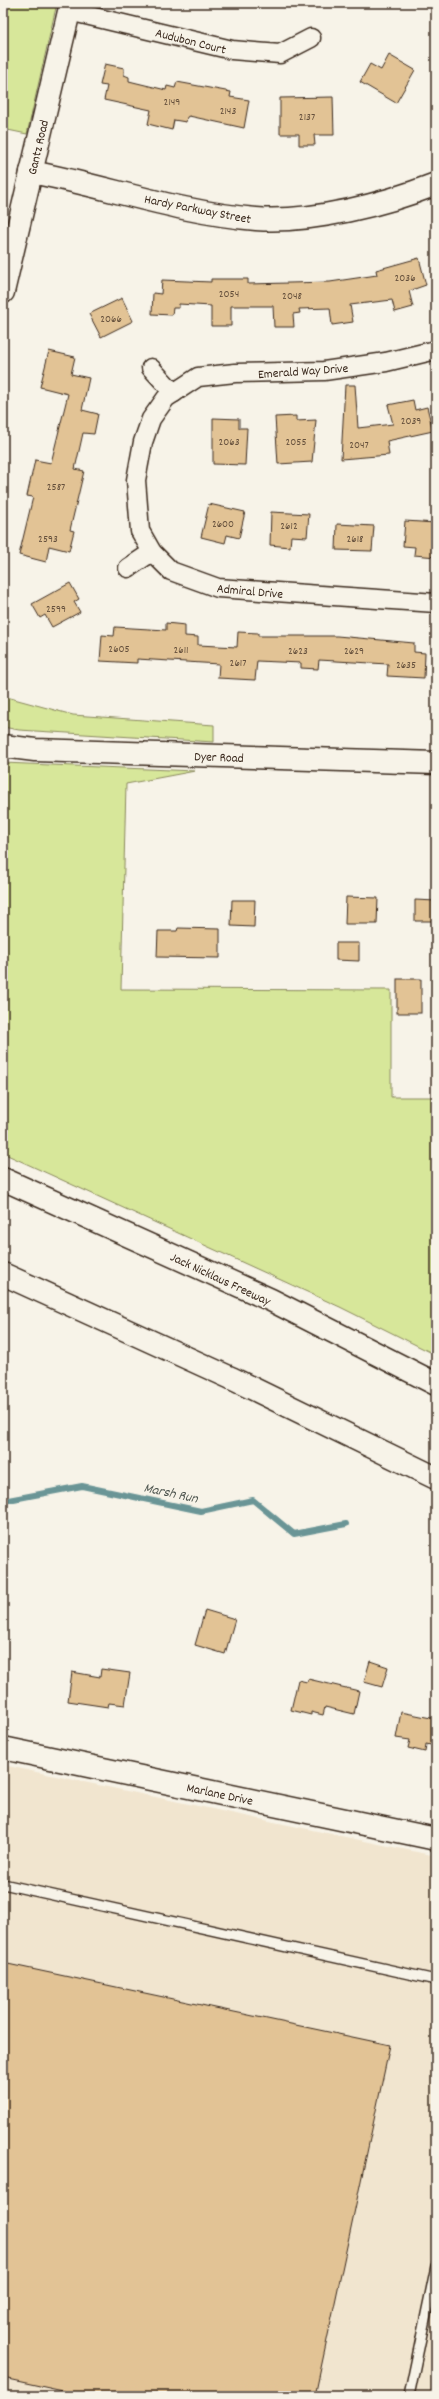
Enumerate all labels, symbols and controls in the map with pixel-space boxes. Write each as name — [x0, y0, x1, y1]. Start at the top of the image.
street label: Audubon Court — [153, 24, 228, 60]
house number: 2149 — [164, 95, 180, 111]
house number: 2143 — [220, 104, 236, 120]
house number: 2137 — [299, 110, 315, 126]
street label: Gantz Road — [24, 118, 55, 177]
street label: Hardy Parkway Street — [143, 191, 253, 230]
house number: 2036 — [394, 271, 416, 287]
house number: 2054 — [219, 287, 239, 303]
house number: 2048 — [282, 289, 302, 305]
house number: 2066 — [100, 312, 122, 328]
street label: Emerald Way Drive — [257, 360, 349, 385]
house number: 2039 — [401, 414, 421, 430]
house number: 2063 — [218, 435, 240, 451]
house number: 2055 — [286, 435, 307, 451]
house number: 2047 — [349, 438, 369, 454]
house number: 2587 — [47, 480, 65, 496]
house number: 2600 — [212, 517, 234, 533]
house number: 2612 — [280, 519, 298, 535]
house number: 2593 — [38, 532, 58, 548]
house number: 2618 — [346, 532, 364, 548]
street label: Admiral Drive — [216, 580, 284, 605]
house number: 2599 — [46, 602, 66, 618]
house number: 2605 — [108, 642, 130, 658]
house number: 2611 — [173, 643, 189, 659]
house number: 2623 — [288, 644, 308, 660]
house number: 2629 — [344, 644, 364, 660]
house number: 2617 — [230, 656, 246, 672]
house number: 2635 — [396, 658, 416, 674]
street label: Dyer Road — [194, 748, 244, 769]
street label: Jack Nicklaus Freeway — [167, 1249, 274, 1312]
water label: Marsh Run — [142, 1478, 200, 1510]
street label: Marlane Drive — [185, 1779, 255, 1812]

